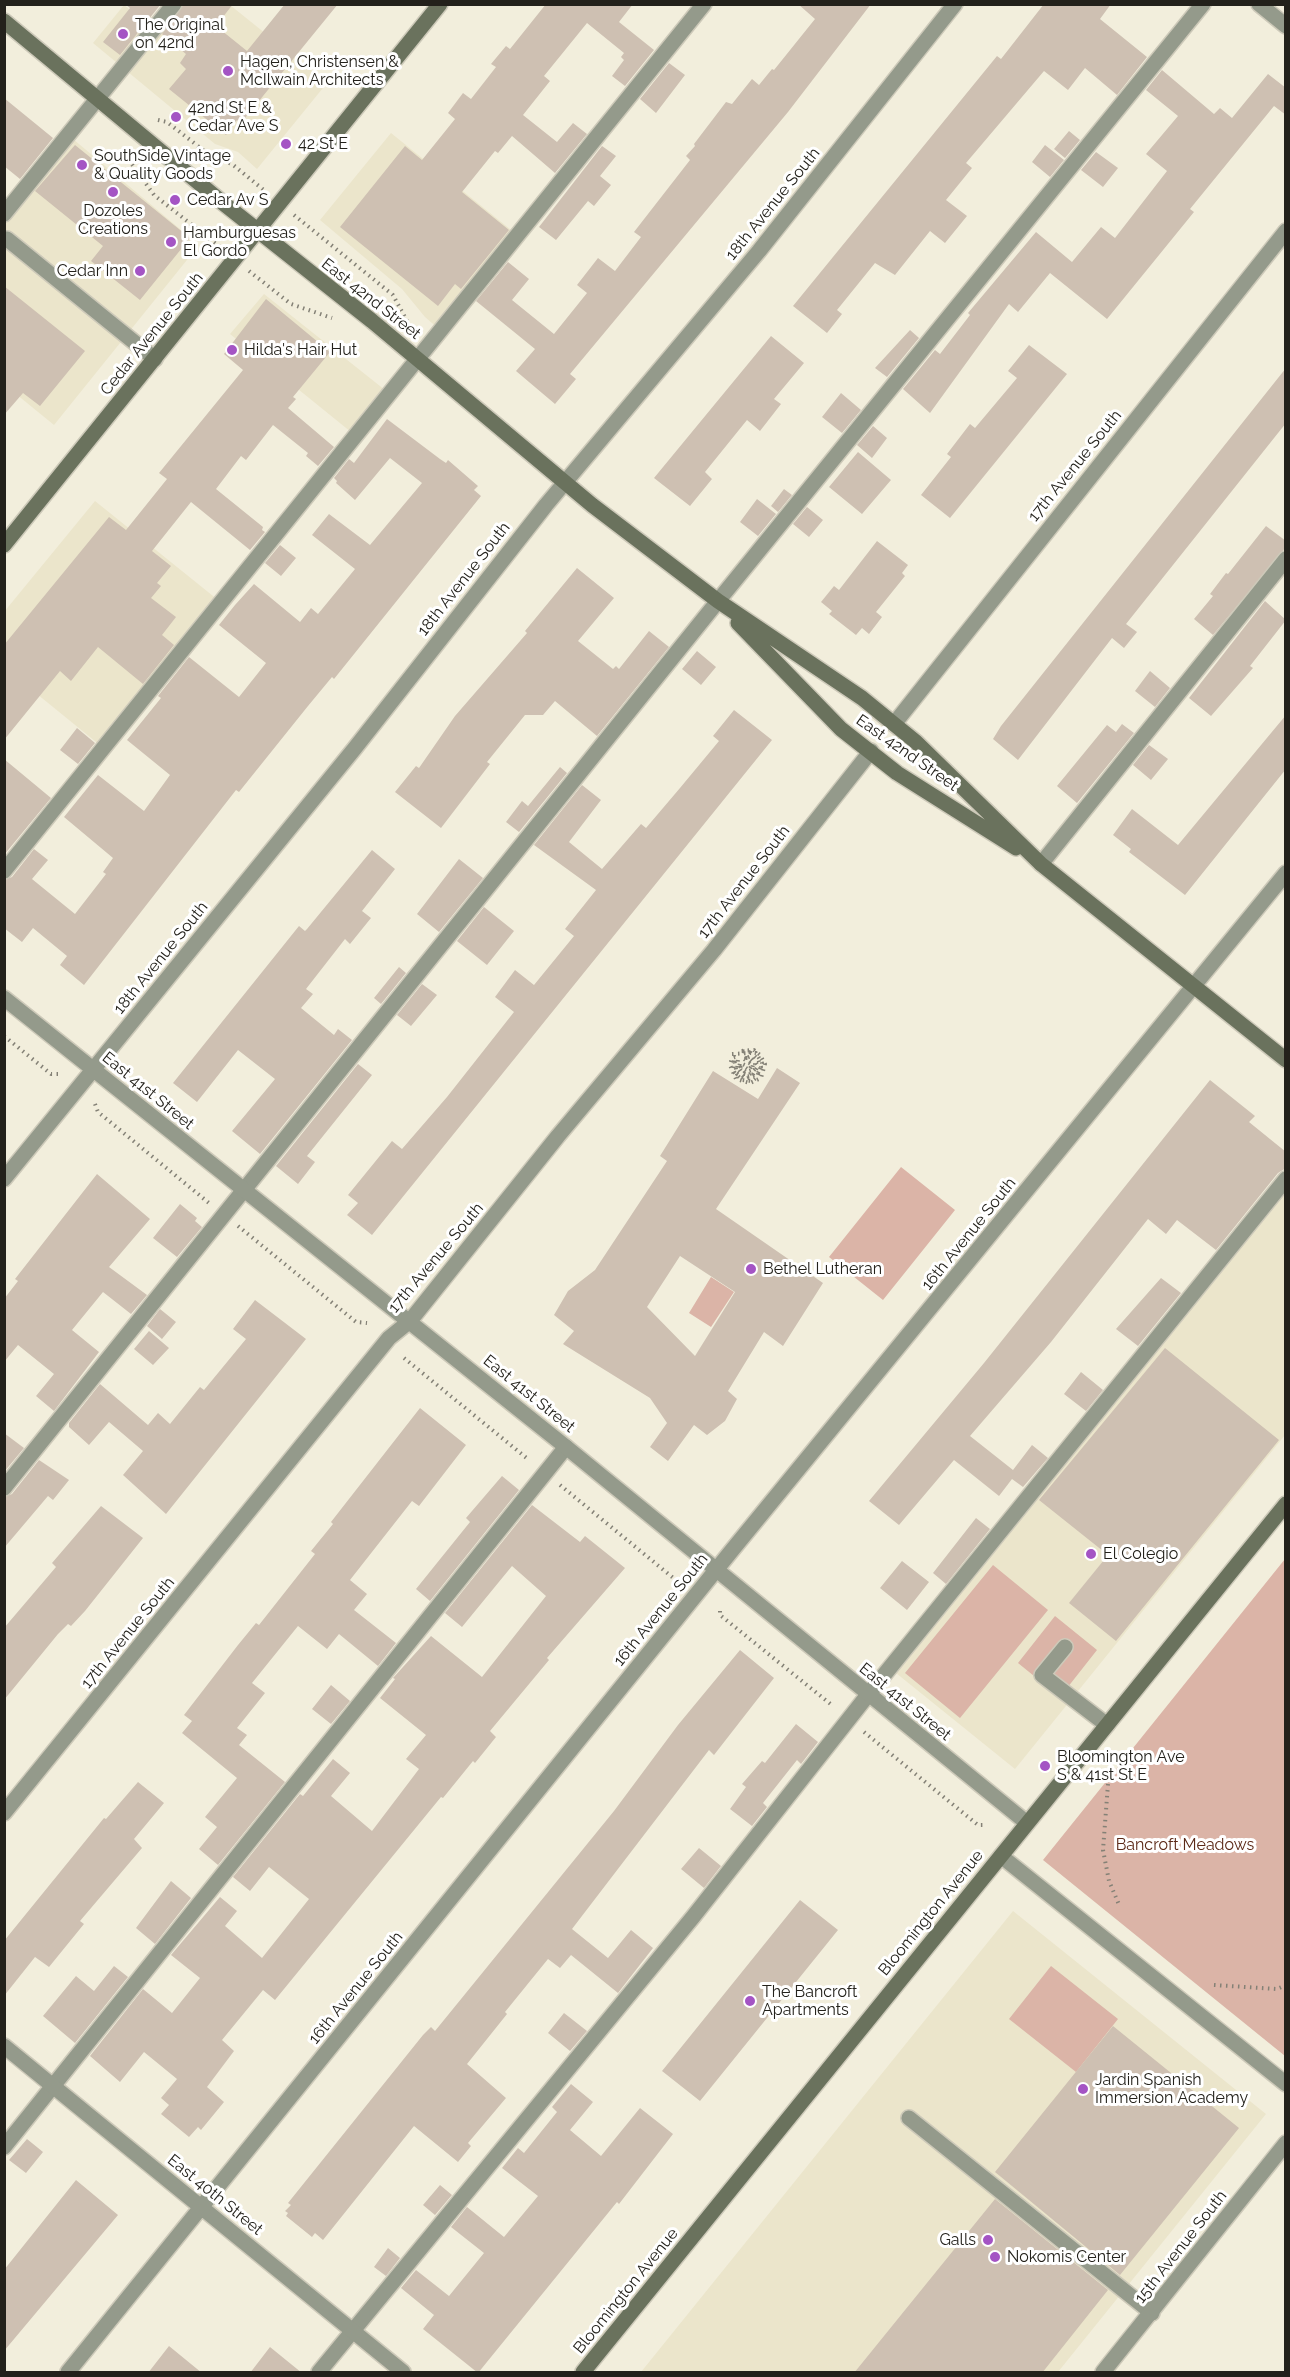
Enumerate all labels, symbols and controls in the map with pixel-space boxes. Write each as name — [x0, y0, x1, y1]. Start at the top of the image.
place label: The Original on 42nd — [135, 15, 224, 53]
marker: The Original on 42nd — [116, 27, 130, 41]
place label: Hagen, Christensen & McIlwain Architects — [240, 52, 399, 90]
marker: Hagen, Christensen & McIlwain Architects — [221, 64, 235, 78]
place label: 42nd St E & Cedar Ave S — [188, 98, 278, 136]
marker: 42nd St E & Cedar Ave S — [169, 110, 183, 124]
place label: 42 St E — [298, 134, 348, 154]
marker: 42 St E — [279, 137, 293, 151]
street label: 18th Avenue South — [722, 144, 824, 264]
place label: SouthSide Vintage & Quality Goods — [94, 146, 231, 184]
marker: SouthSide Vintage & Quality Goods — [75, 158, 89, 172]
marker: Dozoles Creations — [106, 185, 120, 199]
place label: Cedar Av S — [187, 190, 268, 210]
marker: Cedar Av S — [168, 193, 182, 207]
place label: Dozoles Creations — [78, 201, 148, 239]
place label: Hamburguesas El Gordo — [183, 223, 296, 261]
marker: Hamburguesas El Gordo — [164, 235, 178, 249]
street label: East 42nd Street — [318, 254, 424, 344]
place label: Cedar Inn — [57, 261, 128, 281]
marker: Cedar Inn — [133, 264, 147, 278]
street label: Cedar Avenue South — [97, 269, 207, 399]
place label: Hilda's Hair Hut — [244, 340, 357, 360]
marker: Hilda's Hair Hut — [225, 343, 239, 357]
street label: 17th Avenue South — [1024, 406, 1126, 526]
street label: 18th Avenue South — [414, 518, 514, 640]
street label: East 42nd Street — [852, 711, 962, 795]
street label: 17th Avenue South — [694, 822, 794, 942]
street label: 18th Avenue South — [110, 898, 212, 1018]
street label: East 41st Street — [98, 1048, 198, 1134]
street label: 16th Avenue South — [918, 1174, 1020, 1294]
street label: 17th Avenue South — [384, 1199, 488, 1317]
place label: Bethel Lutheran — [763, 1259, 882, 1279]
marker: Bethel Lutheran — [744, 1262, 758, 1276]
street label: East 41st Street — [479, 1351, 579, 1437]
place label: El Colegio — [1103, 1544, 1178, 1564]
marker: El Colegio — [1084, 1547, 1098, 1561]
street label: 16th Avenue South — [610, 1550, 712, 1670]
street label: 17th Avenue South — [77, 1573, 179, 1693]
street label: East 41st Street — [855, 1659, 955, 1745]
place label: Bloomington Ave S & 41st St E — [1057, 1747, 1185, 1785]
marker: Bloomington Ave S & 41st St E — [1038, 1759, 1052, 1773]
park label: Bancroft Meadows — [1116, 1835, 1254, 1855]
street label: Bloomington Avenue — [875, 1846, 987, 1980]
street label: 16th Avenue South — [305, 1928, 407, 2048]
place label: The Bancroft Apartments — [762, 1982, 857, 2020]
marker: The Bancroft Apartments — [743, 1994, 757, 2008]
place label: Jardin Spanish Immersion Academy — [1095, 2070, 1248, 2108]
marker: Jardin Spanish Immersion Academy — [1076, 2082, 1090, 2096]
street label: East 40th Street — [163, 2151, 267, 2239]
street label: 15th Avenue South — [1131, 2187, 1231, 2307]
street label: Bloomington Avenue — [570, 2224, 682, 2358]
place label: Galls — [939, 2230, 976, 2250]
marker: Galls — [981, 2233, 995, 2247]
place label: Nokomis Center — [1007, 2247, 1126, 2267]
marker: Nokomis Center — [988, 2250, 1002, 2264]

